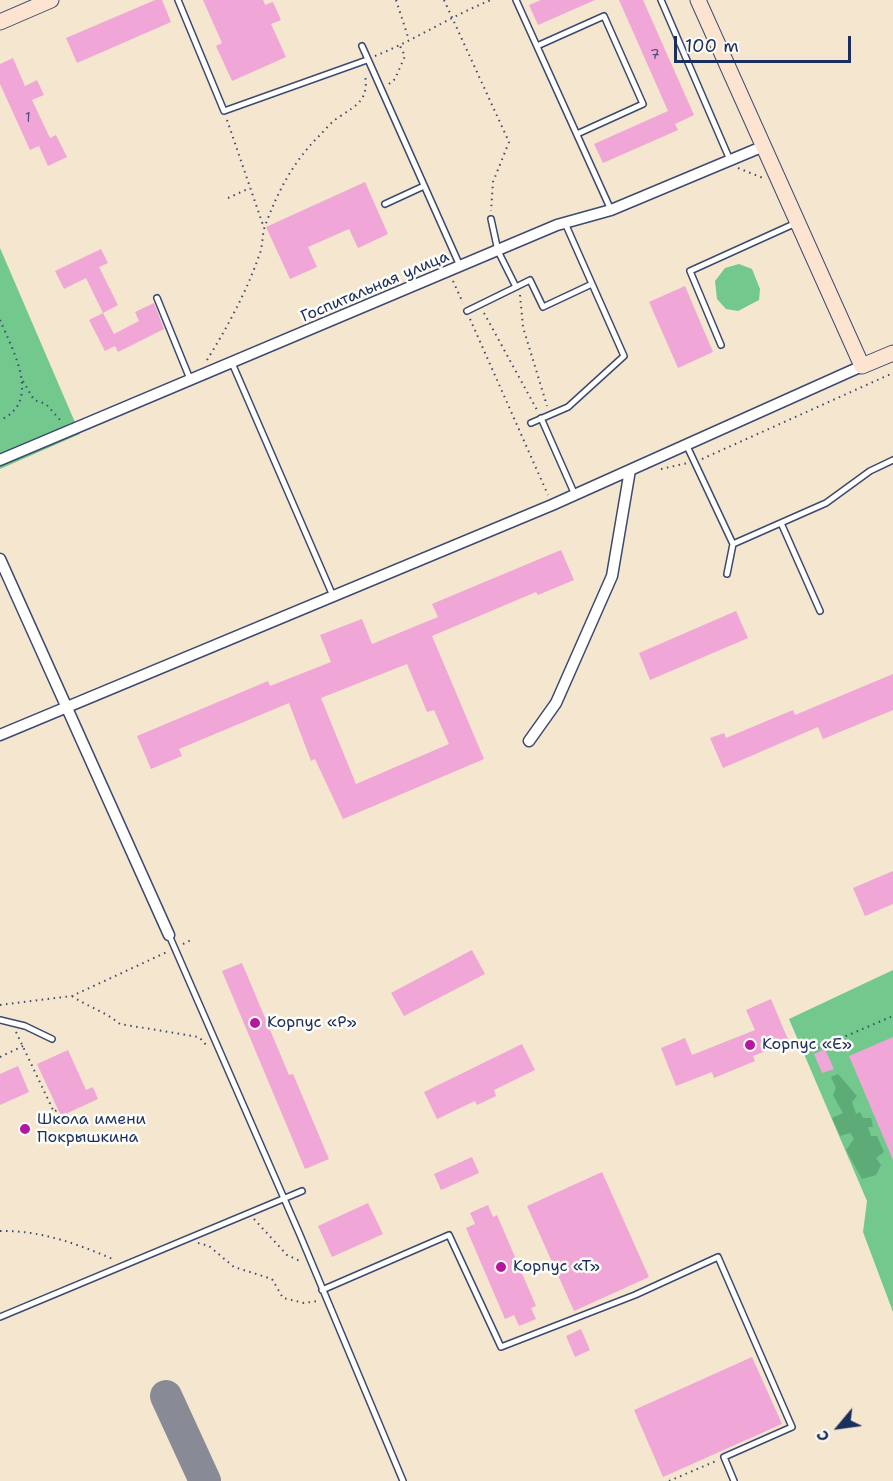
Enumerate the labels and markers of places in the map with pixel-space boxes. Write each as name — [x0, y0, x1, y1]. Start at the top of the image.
place label: Корпус «Р» — [267, 1013, 357, 1033]
marker: Корпус «Р» — [248, 1016, 262, 1030]
place label: Корпус «Е» — [762, 1035, 852, 1055]
marker: Корпус «Е» — [743, 1038, 757, 1052]
place label: Школа имени Покрышкина — [37, 1110, 146, 1148]
marker: Школа имени Покрышкина — [18, 1122, 32, 1136]
place label: Корпус «Т» — [513, 1257, 600, 1277]
marker: Корпус «Т» — [494, 1260, 508, 1274]

